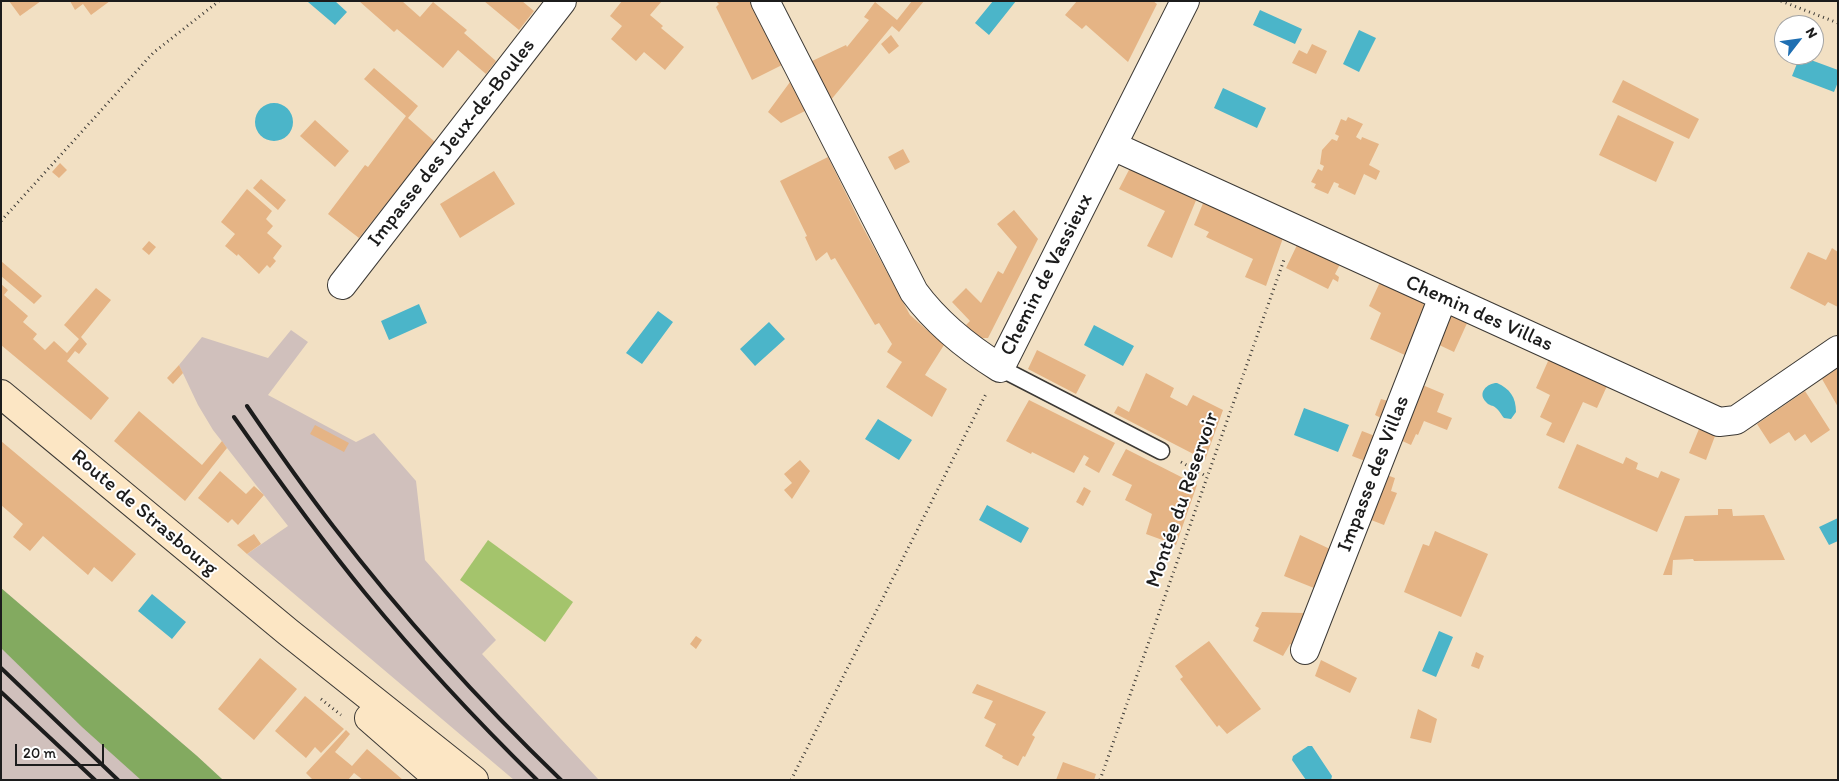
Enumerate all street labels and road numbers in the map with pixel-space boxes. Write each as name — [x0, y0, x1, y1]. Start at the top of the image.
street label: Impasse des Jeux-de-Boules — [363, 34, 541, 252]
street label: Chemin de Vassieux — [995, 190, 1099, 360]
street label: Chemin des Villas — [1401, 270, 1557, 358]
street label: Impasse des Villas — [1333, 392, 1415, 556]
street label: Montée du Réservoir — [1141, 409, 1225, 591]
street label: Route de Strasbourg — [66, 444, 222, 582]

